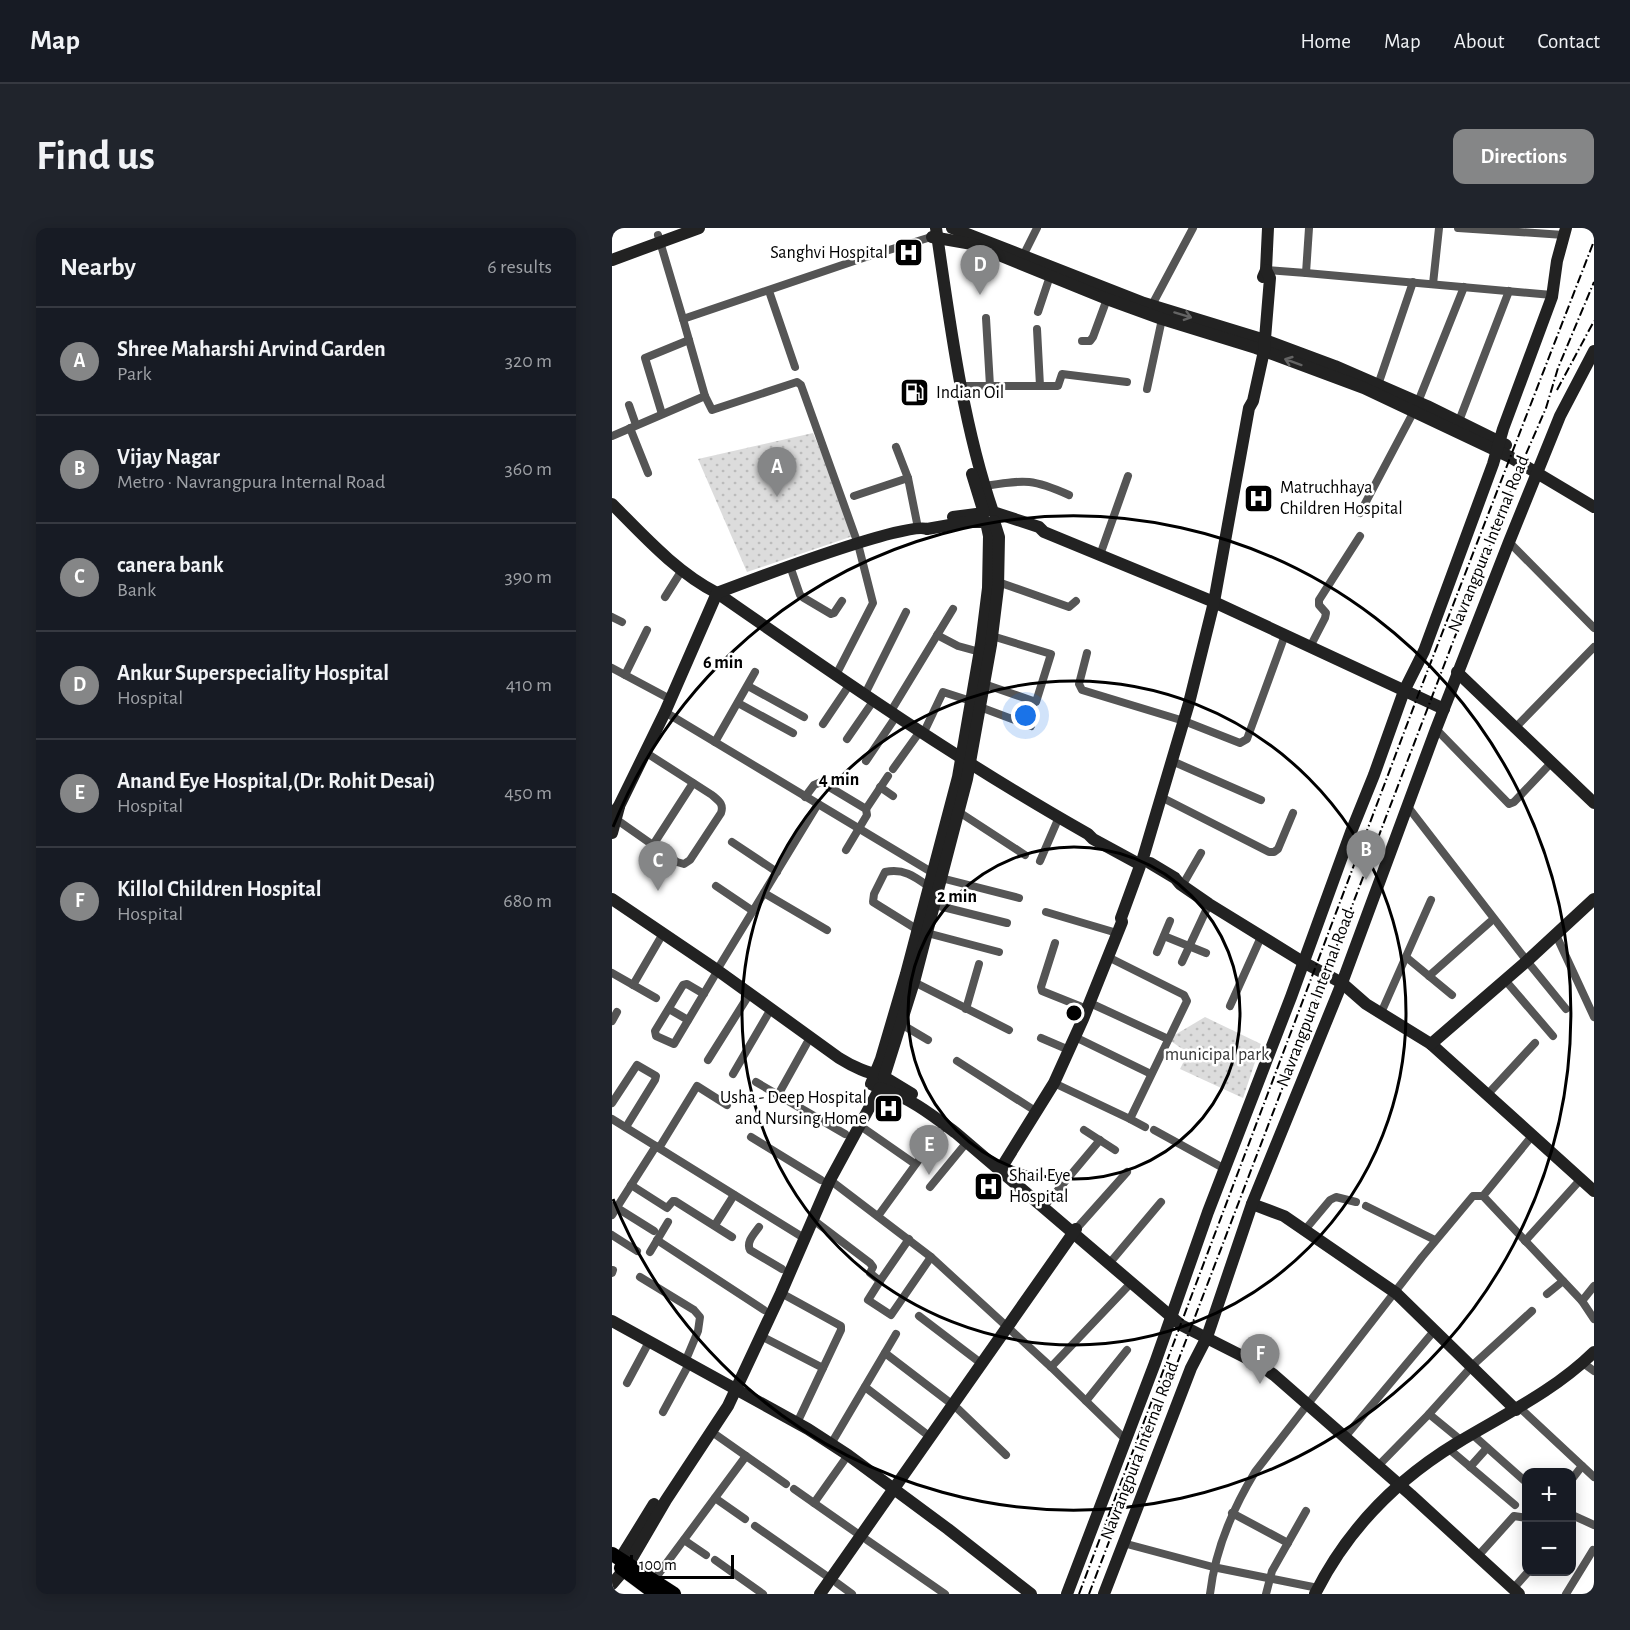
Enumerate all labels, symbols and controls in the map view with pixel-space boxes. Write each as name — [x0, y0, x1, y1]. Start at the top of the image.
text: Map — [30, 27, 80, 55]
text: Home — [1300, 31, 1351, 52]
text: Map — [1384, 31, 1421, 52]
text: About — [1454, 31, 1504, 52]
text: Contact — [1537, 31, 1600, 52]
button: Directions — [1453, 129, 1594, 184]
text: Find us — [36, 135, 155, 177]
hospital icon: Sanghvi Hospital — [893, 237, 925, 269]
place label: Sanghvi Hospital — [770, 244, 888, 262]
pin: D — [960, 245, 1000, 295]
text: Nearby — [60, 254, 136, 280]
text: 6 results — [487, 257, 552, 277]
one-way arrow — [1173, 310, 1192, 321]
text: Shree Maharshi Arvind Garden — [117, 338, 386, 360]
text: A — [74, 351, 86, 371]
text: 320 m — [505, 351, 552, 371]
one-way arrow — [1284, 355, 1303, 366]
text: Park — [117, 364, 152, 384]
fuel station icon: Indian Oil — [899, 377, 931, 409]
place label: Indian Oil — [936, 384, 1004, 402]
text: Vijay Nagar — [117, 446, 220, 468]
pin: A — [758, 448, 796, 497]
street label: Navrangpura Internal Road — [1445, 453, 1533, 635]
text: B — [74, 459, 85, 479]
text: 360 m — [505, 459, 552, 479]
text: Metro · Navrangpura Internal Road — [117, 472, 385, 492]
place label: Matruchhaya Children Hospital — [1280, 479, 1403, 518]
hospital icon: Matruchhaya Children Hospital — [1243, 482, 1275, 514]
text: canera bank — [117, 554, 224, 576]
text: C — [74, 567, 85, 587]
text: 390 m — [505, 567, 552, 587]
text: Bank — [117, 580, 156, 600]
text: 6 min — [703, 654, 743, 672]
text: Ankur Superspeciality Hospital — [117, 662, 389, 684]
text: D — [73, 675, 86, 695]
text: 410 m — [506, 675, 552, 695]
text: Hospital — [117, 688, 183, 708]
your location — [1011, 701, 1040, 730]
text: Anand Eye Hospital,(Dr. Rohit Desai) — [117, 770, 436, 792]
text: 4 min — [819, 771, 859, 789]
text: E — [74, 783, 85, 803]
text: 450 m — [504, 783, 552, 803]
text: Hospital — [117, 796, 183, 816]
pin: B — [1346, 830, 1386, 880]
pin: C — [638, 842, 678, 891]
text: Killol Children Hospital — [117, 878, 322, 900]
text: 2 min — [937, 888, 977, 906]
text: F — [75, 891, 84, 911]
text: 680 m — [503, 891, 552, 911]
text: Hospital — [117, 904, 183, 924]
street label: Navrangpura Internal Road — [1274, 907, 1358, 1089]
centre of rings — [1064, 1003, 1084, 1023]
park label: municipal park — [1165, 1046, 1270, 1064]
place label: Usha - Deep Hospital and Nursing Home — [720, 1089, 867, 1128]
hospital icon: Usha - Deep Hospital and Nursing Home — [872, 1092, 904, 1124]
pin: E — [910, 1126, 948, 1175]
place label: Shail Eye Hospital — [1009, 1167, 1071, 1206]
hospital icon: Shail Eye Hospital — [972, 1170, 1004, 1202]
pin: F — [1240, 1334, 1280, 1384]
street label: Navrangpura Internal Road — [1098, 1360, 1182, 1542]
map controls — [1522, 1468, 1576, 1576]
button: + — [1522, 1468, 1576, 1522]
button: − — [1522, 1522, 1576, 1576]
scale bar — [630, 1552, 734, 1580]
text: 100 m — [639, 1557, 677, 1573]

